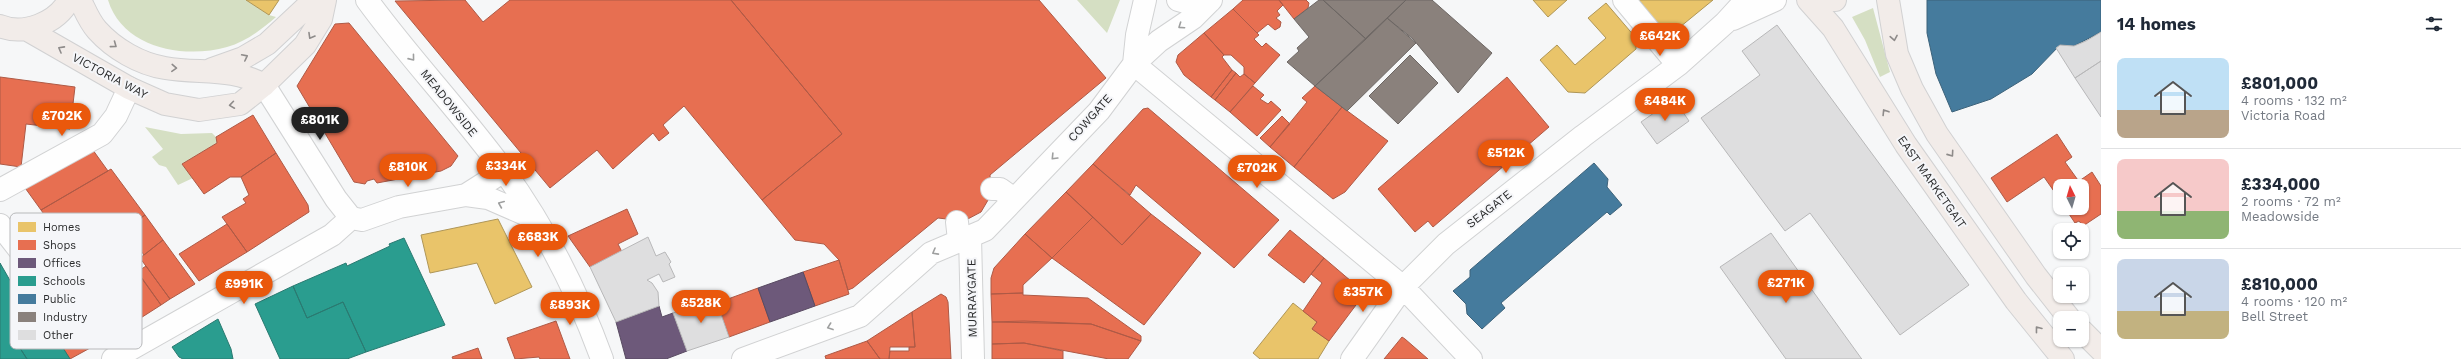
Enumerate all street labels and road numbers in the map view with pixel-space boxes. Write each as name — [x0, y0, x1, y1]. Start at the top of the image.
street label: VICTORIA WAY — [70, 50, 150, 102]
street label: MEADOWSIDE — [418, 67, 481, 140]
street label: COWGATE — [1065, 91, 1115, 145]
street label: EAST MARKETGAIT — [1895, 133, 1969, 231]
street label: SEAGATE — [1464, 187, 1515, 231]
street label: MURRAYGATE — [964, 258, 980, 338]

